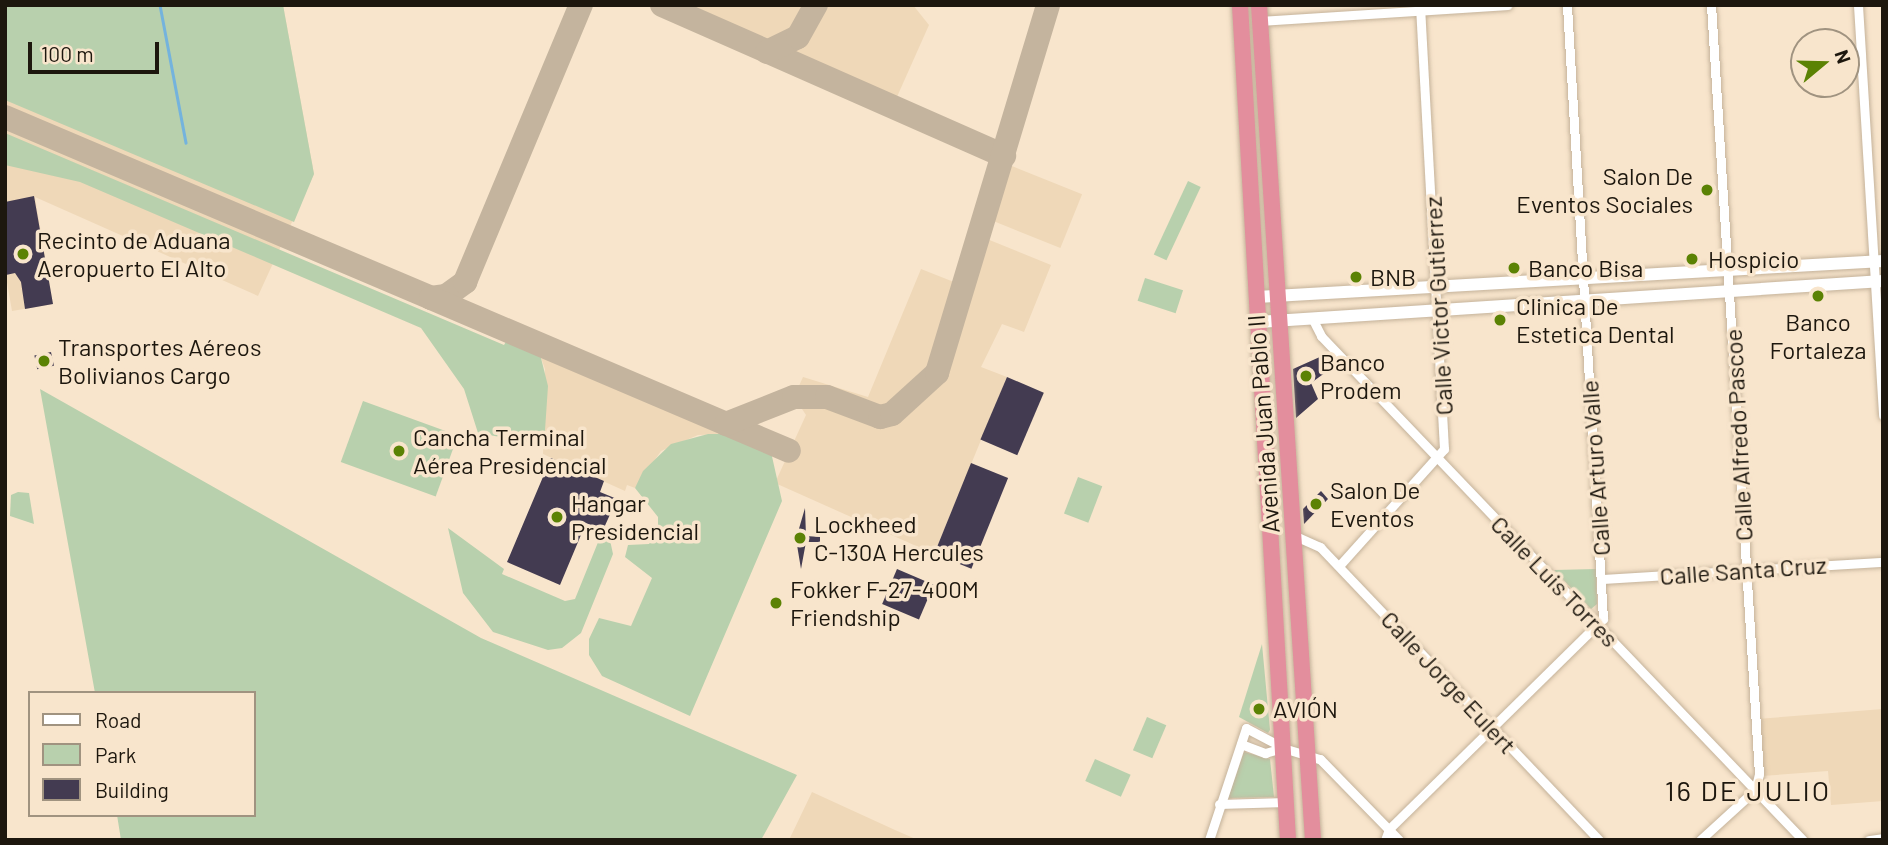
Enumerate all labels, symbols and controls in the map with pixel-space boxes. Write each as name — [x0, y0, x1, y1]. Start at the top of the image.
scale bar — [32, 28, 163, 72]
north arrow — [1790, 28, 1860, 98]
text: 100 m — [41, 41, 94, 66]
text: N — [1831, 47, 1856, 66]
place label: Salon De Eventos Sociales — [1516, 162, 1693, 218]
marker: Salon De Eventos Sociales — [1699, 182, 1715, 198]
street label: Calle Victor Gutierrez — [1418, 196, 1458, 416]
place label: Recinto de Aduana Aeropuerto El Alto — [37, 226, 231, 282]
place label: Hospicio — [1708, 245, 1799, 273]
marker: Recinto de Aduana Aeropuerto El Alto — [15, 246, 31, 262]
marker: Hospicio — [1682, 249, 1702, 269]
place label: Banco Bisa — [1528, 254, 1643, 282]
marker: Banco Bisa — [1506, 260, 1522, 276]
place label: BNB — [1370, 263, 1416, 291]
marker: BNB — [1348, 269, 1364, 285]
marker: Banco Fortaleza — [1810, 288, 1826, 304]
place label: Clinica De Estetica Dental — [1516, 292, 1675, 348]
place label: Banco Fortaleza — [1769, 308, 1867, 364]
marker: Clinica De Estetica Dental — [1490, 310, 1510, 330]
street label: Avenida Juan Pablo II — [1241, 314, 1285, 534]
street label: Calle Alfredo Pascoe — [1718, 328, 1758, 542]
place label: Transportes Aéreos Bolivianos Cargo — [58, 333, 261, 389]
place label: Banco Prodem — [1320, 348, 1402, 404]
marker: Transportes Aéreos Bolivianos Cargo — [36, 353, 52, 369]
marker: Banco Prodem — [1298, 368, 1314, 384]
street label: Calle Arturo Valle — [1574, 379, 1616, 557]
place label: Cancha Terminal Aérea Presidencial — [413, 423, 607, 479]
marker: Cancha Terminal Aérea Presidencial — [391, 443, 407, 459]
place label: Salon De Eventos — [1330, 476, 1420, 532]
place label: Hangar Presidencial — [571, 489, 699, 545]
marker: Salon De Eventos — [1308, 496, 1324, 512]
marker: Hangar Presidencial — [549, 509, 565, 525]
place label: Lockheed C-130A Hercules — [814, 510, 984, 566]
street label: Calle Luis Torres — [1485, 510, 1625, 652]
marker: Lockheed C-130A Hercules — [792, 530, 808, 546]
street label: Calle Santa Cruz — [1659, 550, 1827, 590]
place label: Fokker F-27-400M Friendship — [790, 575, 979, 631]
marker: Fokker F-27-400M Friendship — [768, 595, 784, 611]
street label: Calle Jorge Eulert — [1376, 605, 1522, 759]
legend — [28, 691, 256, 817]
place label: AVIÓN — [1273, 695, 1338, 723]
marker: AVIÓN — [1251, 701, 1267, 717]
text: Road — [95, 707, 141, 732]
text: Park — [95, 742, 136, 767]
district label: 16 DE JULIO — [1666, 773, 1830, 807]
text: Building — [95, 777, 169, 802]

